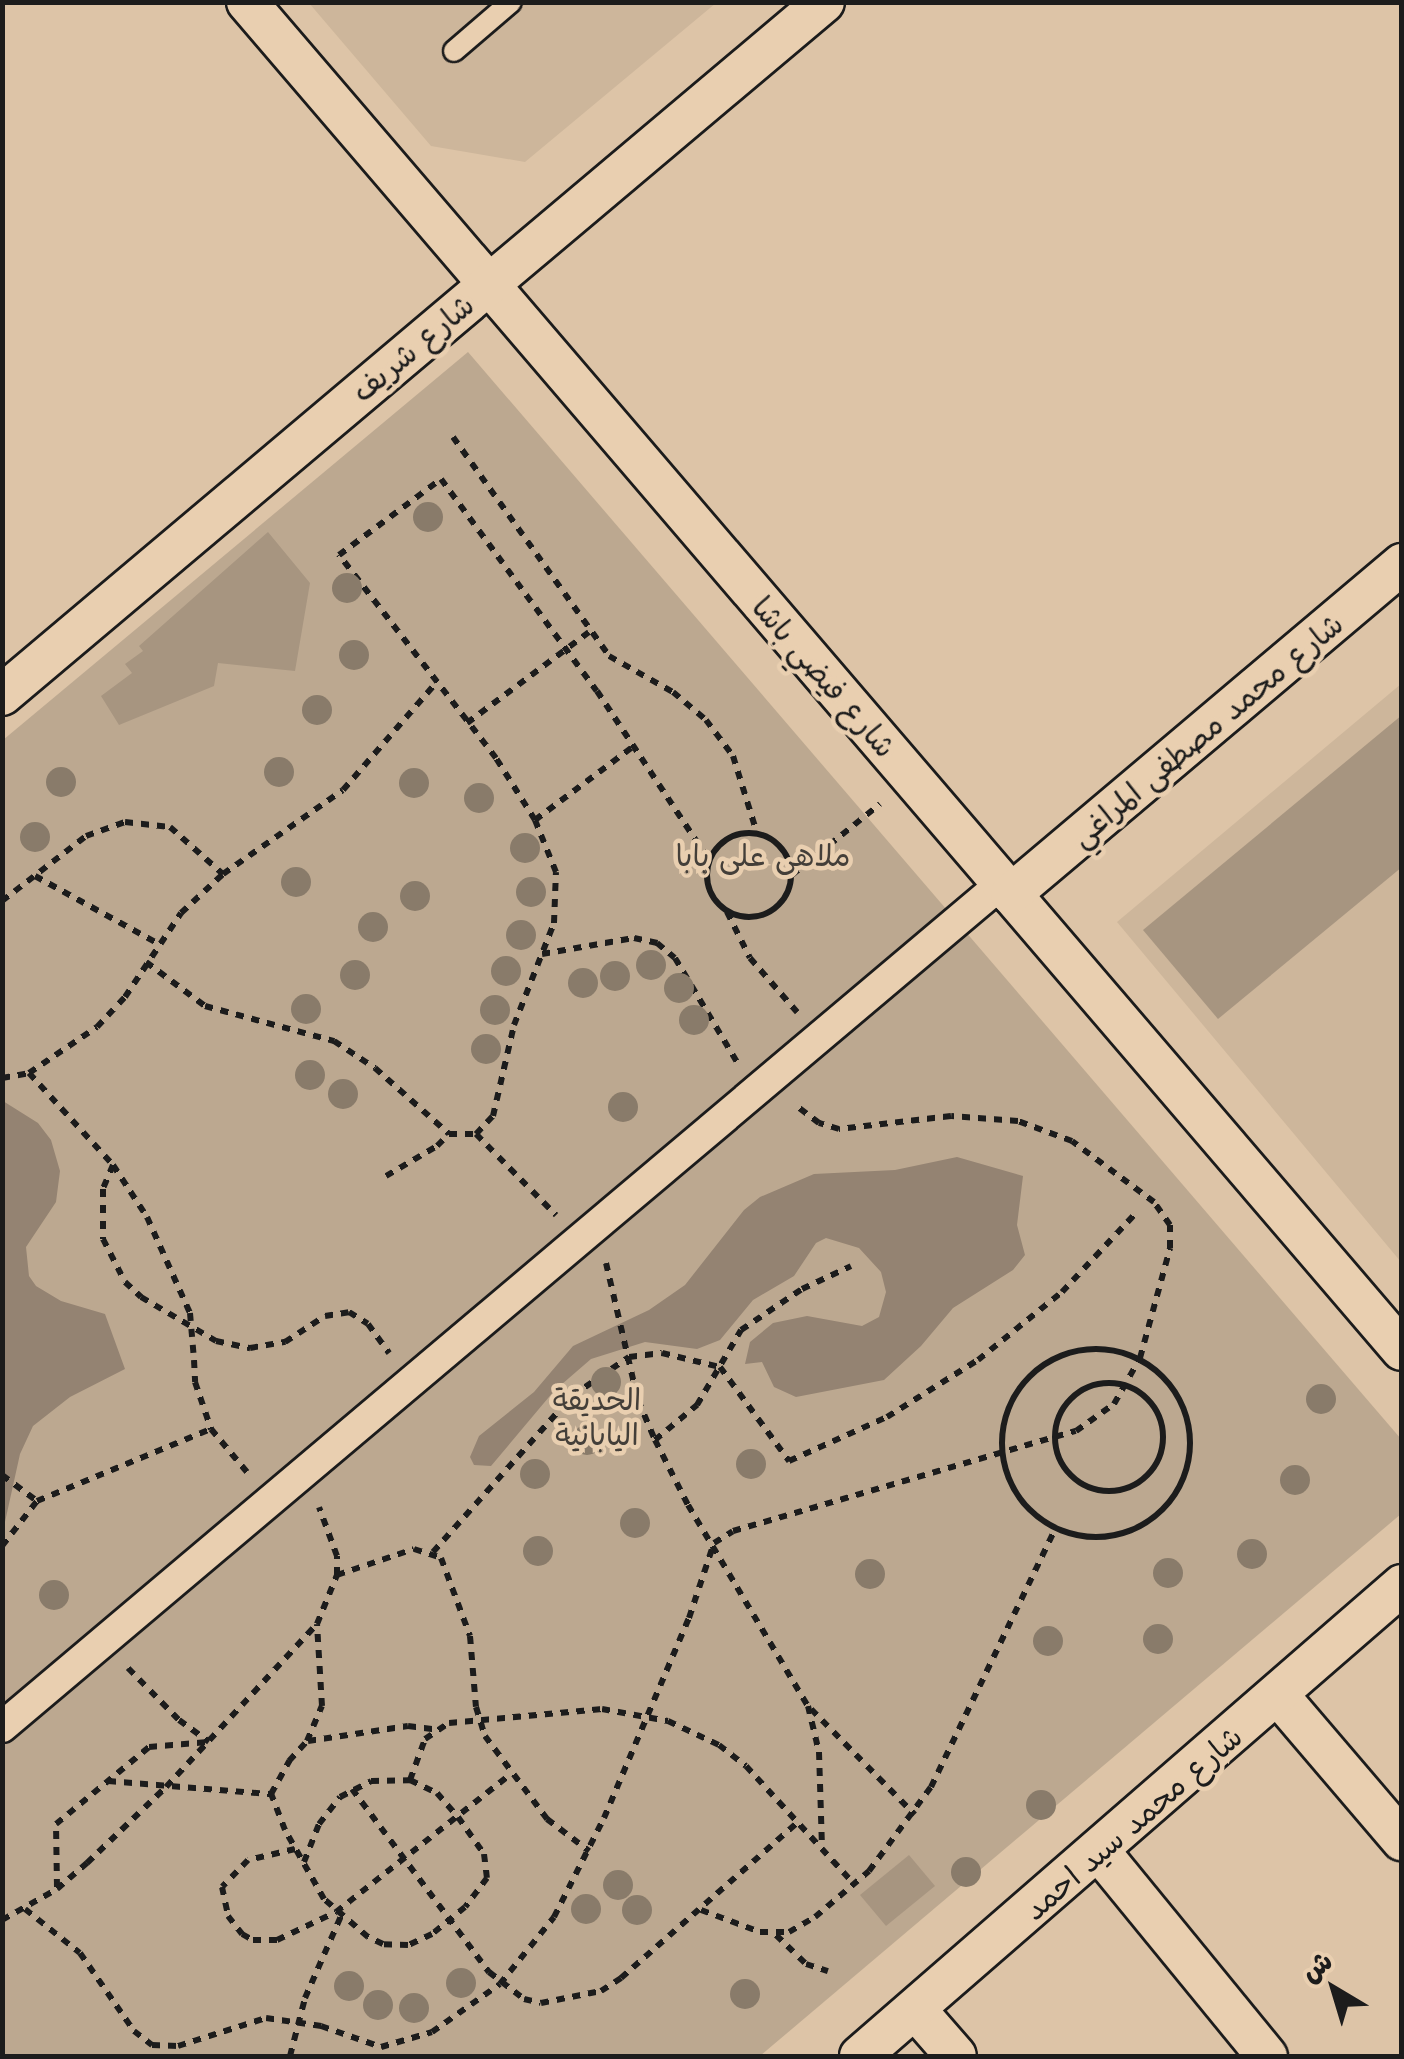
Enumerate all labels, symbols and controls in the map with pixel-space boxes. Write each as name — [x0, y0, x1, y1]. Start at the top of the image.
street label: شارع شريف — [344, 286, 480, 408]
street label: شارع فيضي باشا — [745, 588, 905, 764]
street label: شارع محمد مصطفى المراغي — [1063, 605, 1349, 853]
park label: ملاهى على بابا — [676, 836, 850, 872]
park label: الحديقة اليابانية — [553, 1380, 641, 1450]
street label: شارع محمد سيد احمد — [1015, 1717, 1249, 1927]
north arrow — [1284, 1939, 1384, 2039]
text: ش — [1292, 1942, 1339, 1989]

